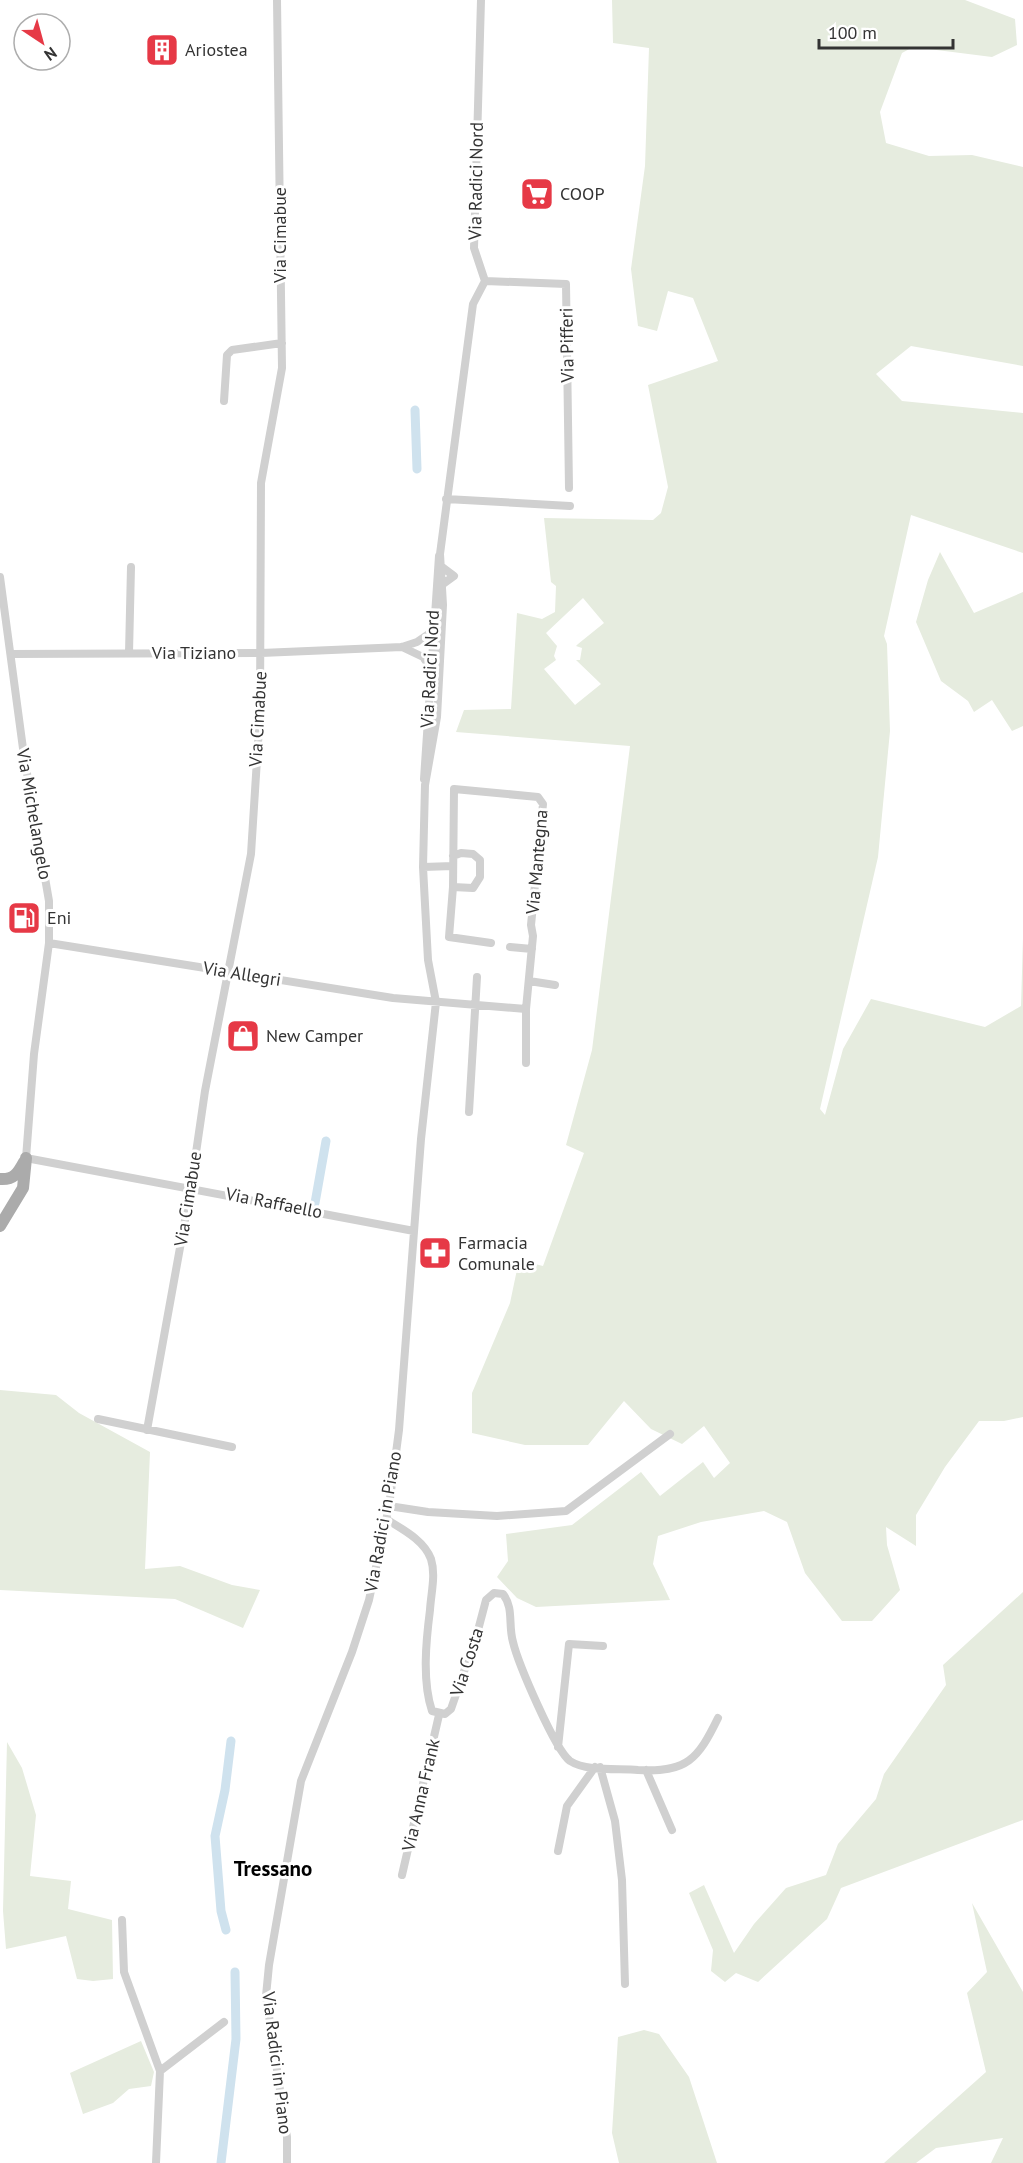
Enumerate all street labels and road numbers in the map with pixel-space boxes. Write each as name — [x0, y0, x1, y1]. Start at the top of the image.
street label: Via Radici Nord — [463, 122, 488, 241]
street label: Via Cimabue — [268, 187, 291, 284]
street label: Via Pifferi — [554, 307, 579, 384]
street label: Via Radici Nord — [415, 609, 444, 730]
street label: Via Tiziano — [151, 641, 236, 664]
street label: Via Cimabue — [243, 670, 271, 769]
street label: Via Michelangelo — [11, 746, 57, 881]
street label: Via Mantegna — [520, 809, 553, 916]
street label: Via Allegri — [200, 956, 283, 991]
street label: Via Cimabue — [168, 1150, 206, 1249]
street label: Via Raffaello — [223, 1182, 324, 1223]
street label: Via Radici in Piano — [359, 1449, 406, 1595]
street label: Via Costa — [444, 1625, 488, 1700]
street label: Via Anna Frank — [396, 1736, 445, 1854]
street label: Via Radici in Piano — [257, 1989, 298, 2135]

